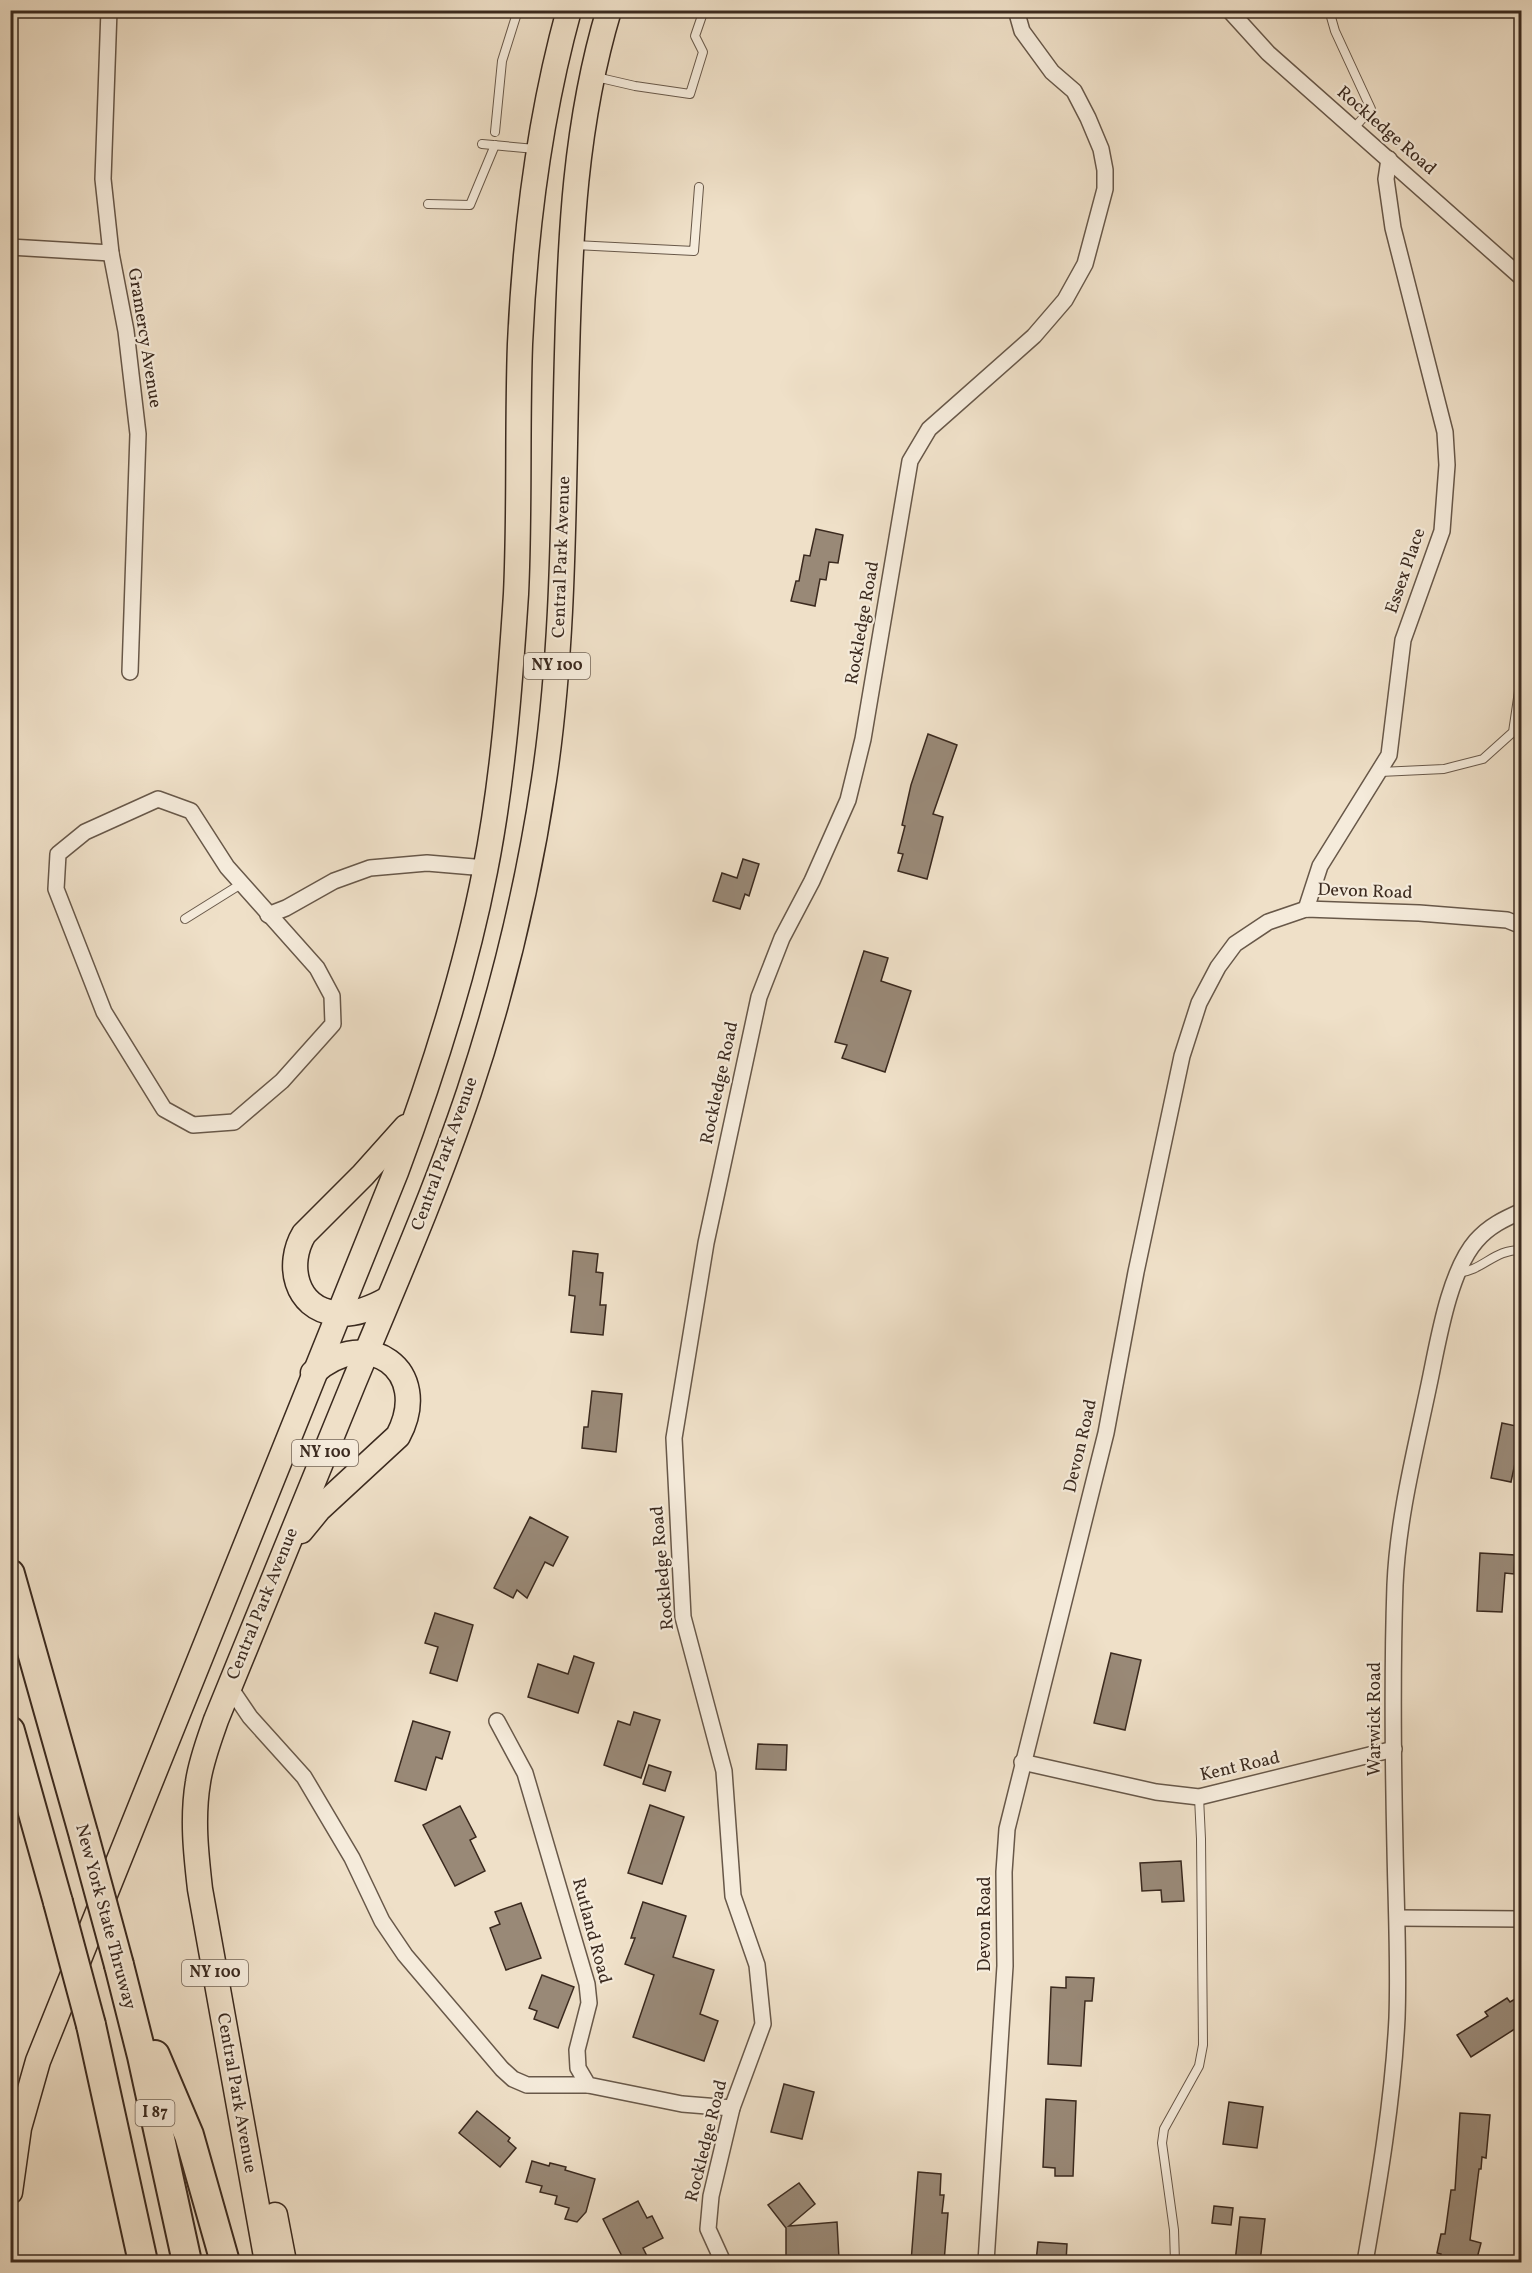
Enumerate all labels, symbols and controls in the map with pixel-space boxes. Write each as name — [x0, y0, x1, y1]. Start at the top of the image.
street label: Rockledge Road — [1331, 81, 1441, 181]
street label: Gramercy Avenue — [121, 266, 167, 410]
street label: Central Park Avenue — [547, 476, 577, 638]
street label: Essex Place — [1380, 525, 1432, 617]
street label: Rockledge Road — [840, 559, 886, 687]
road number: NY 100 — [524, 653, 590, 679]
street label: Devon Road — [1317, 878, 1413, 906]
street label: Rockledge Road — [695, 1019, 745, 1147]
street label: Central Park Avenue — [406, 1074, 484, 1234]
street label: Devon Road — [1058, 1397, 1104, 1495]
road number: NY 100 — [292, 1440, 358, 1466]
street label: Rockledge Road — [645, 1505, 681, 1631]
street label: Central Park Avenue — [221, 1524, 305, 1684]
street label: Warwick Road — [1363, 1662, 1388, 1776]
street label: Kent Road — [1198, 1746, 1282, 1788]
street label: New York State Thruway — [68, 1821, 142, 2013]
street label: Rutland Road — [565, 1875, 617, 1987]
street label: Devon Road — [973, 1876, 998, 1972]
road number: NY 100 — [182, 1960, 248, 1986]
street label: Central Park Avenue — [210, 2011, 262, 2175]
street label: Rockledge Road — [680, 2077, 734, 2205]
road number: I 87 — [136, 2100, 174, 2126]

